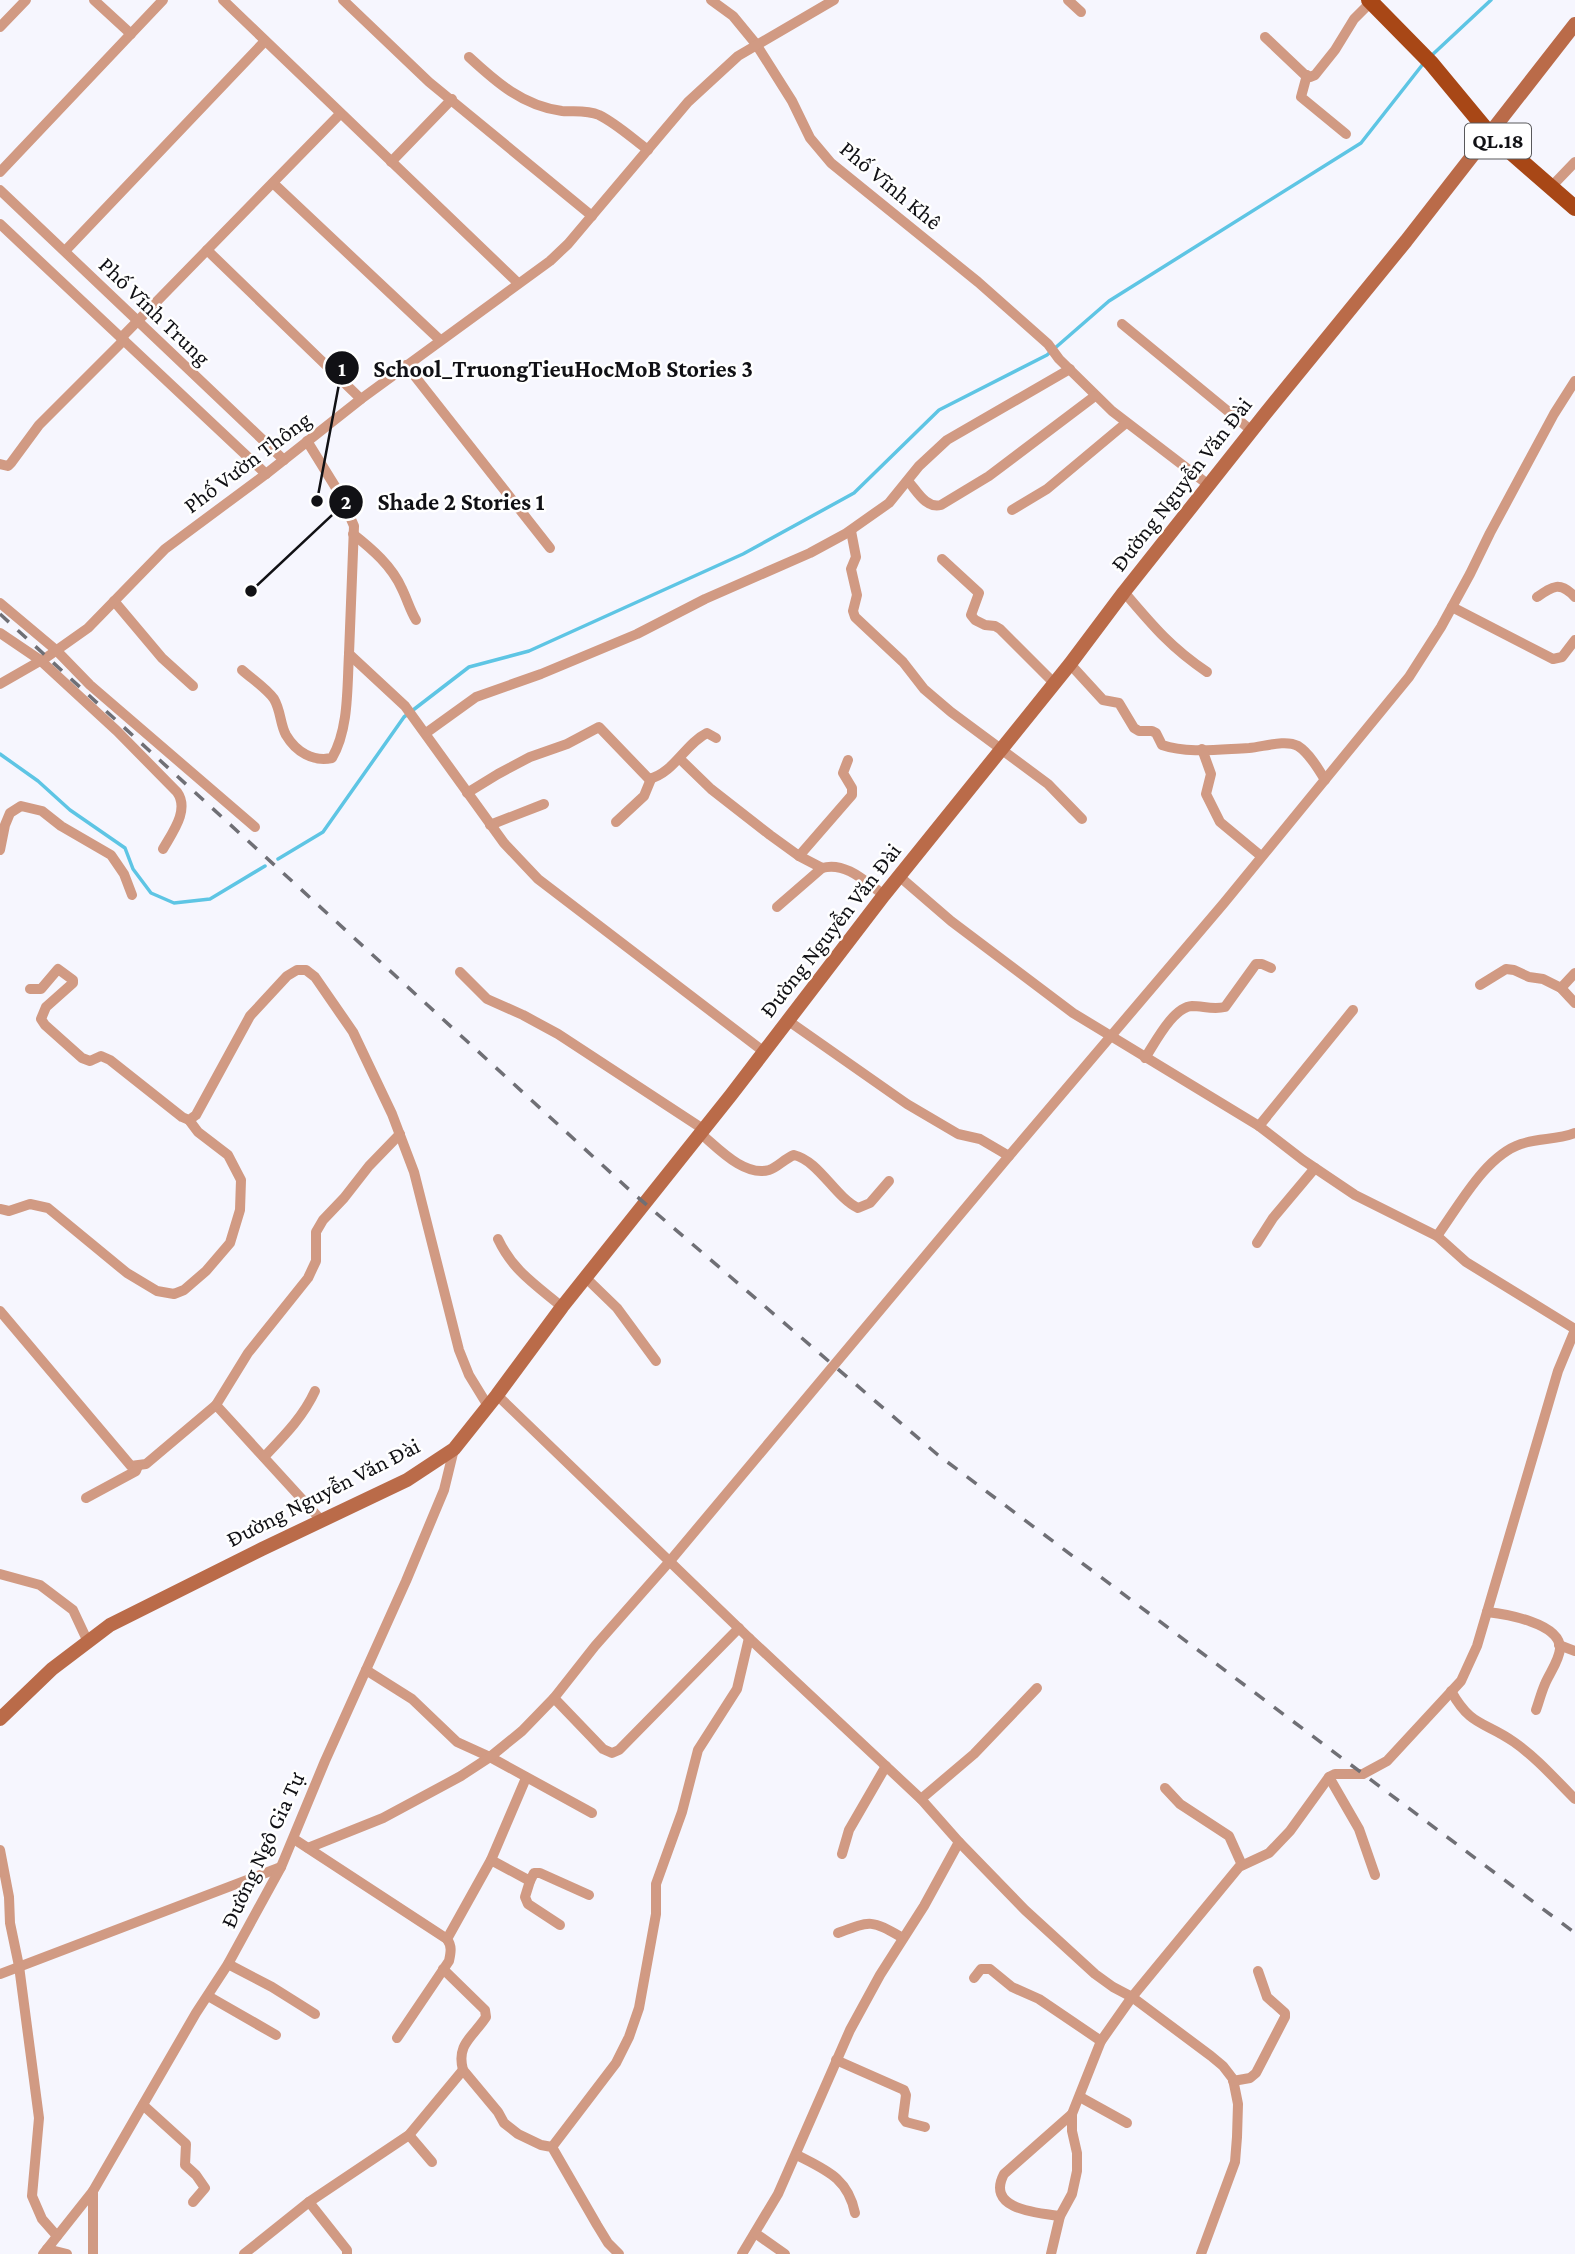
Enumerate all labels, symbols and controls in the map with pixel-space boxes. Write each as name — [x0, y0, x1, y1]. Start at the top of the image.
road number: QL.18 — [1465, 124, 1531, 158]
street label: Phố Vĩnh Khê — [835, 135, 947, 235]
street label: Phố Vĩnh Trung — [94, 251, 216, 371]
callout: School_TruongTieuHocMoB Stories 3 — [324, 346, 767, 391]
text: School_TruongTieuHocMoB Stories 3 — [373, 355, 753, 382]
text: 1 — [338, 357, 346, 381]
street label: Đường Nguyễn Văn Đài — [1105, 392, 1257, 576]
street label: Phố Vườn Thông — [178, 406, 316, 518]
callout: Shade 2 Stories 1 — [328, 480, 558, 525]
text: Shade 2 Stories 1 — [377, 488, 545, 515]
text: 2 — [341, 490, 352, 514]
street label: Đường Nguyễn Văn Đài — [754, 838, 906, 1022]
street label: Đường Nguyễn Văn Đài — [222, 1432, 424, 1552]
street label: Đường Ngô Gia Tự — [215, 1767, 310, 1932]

